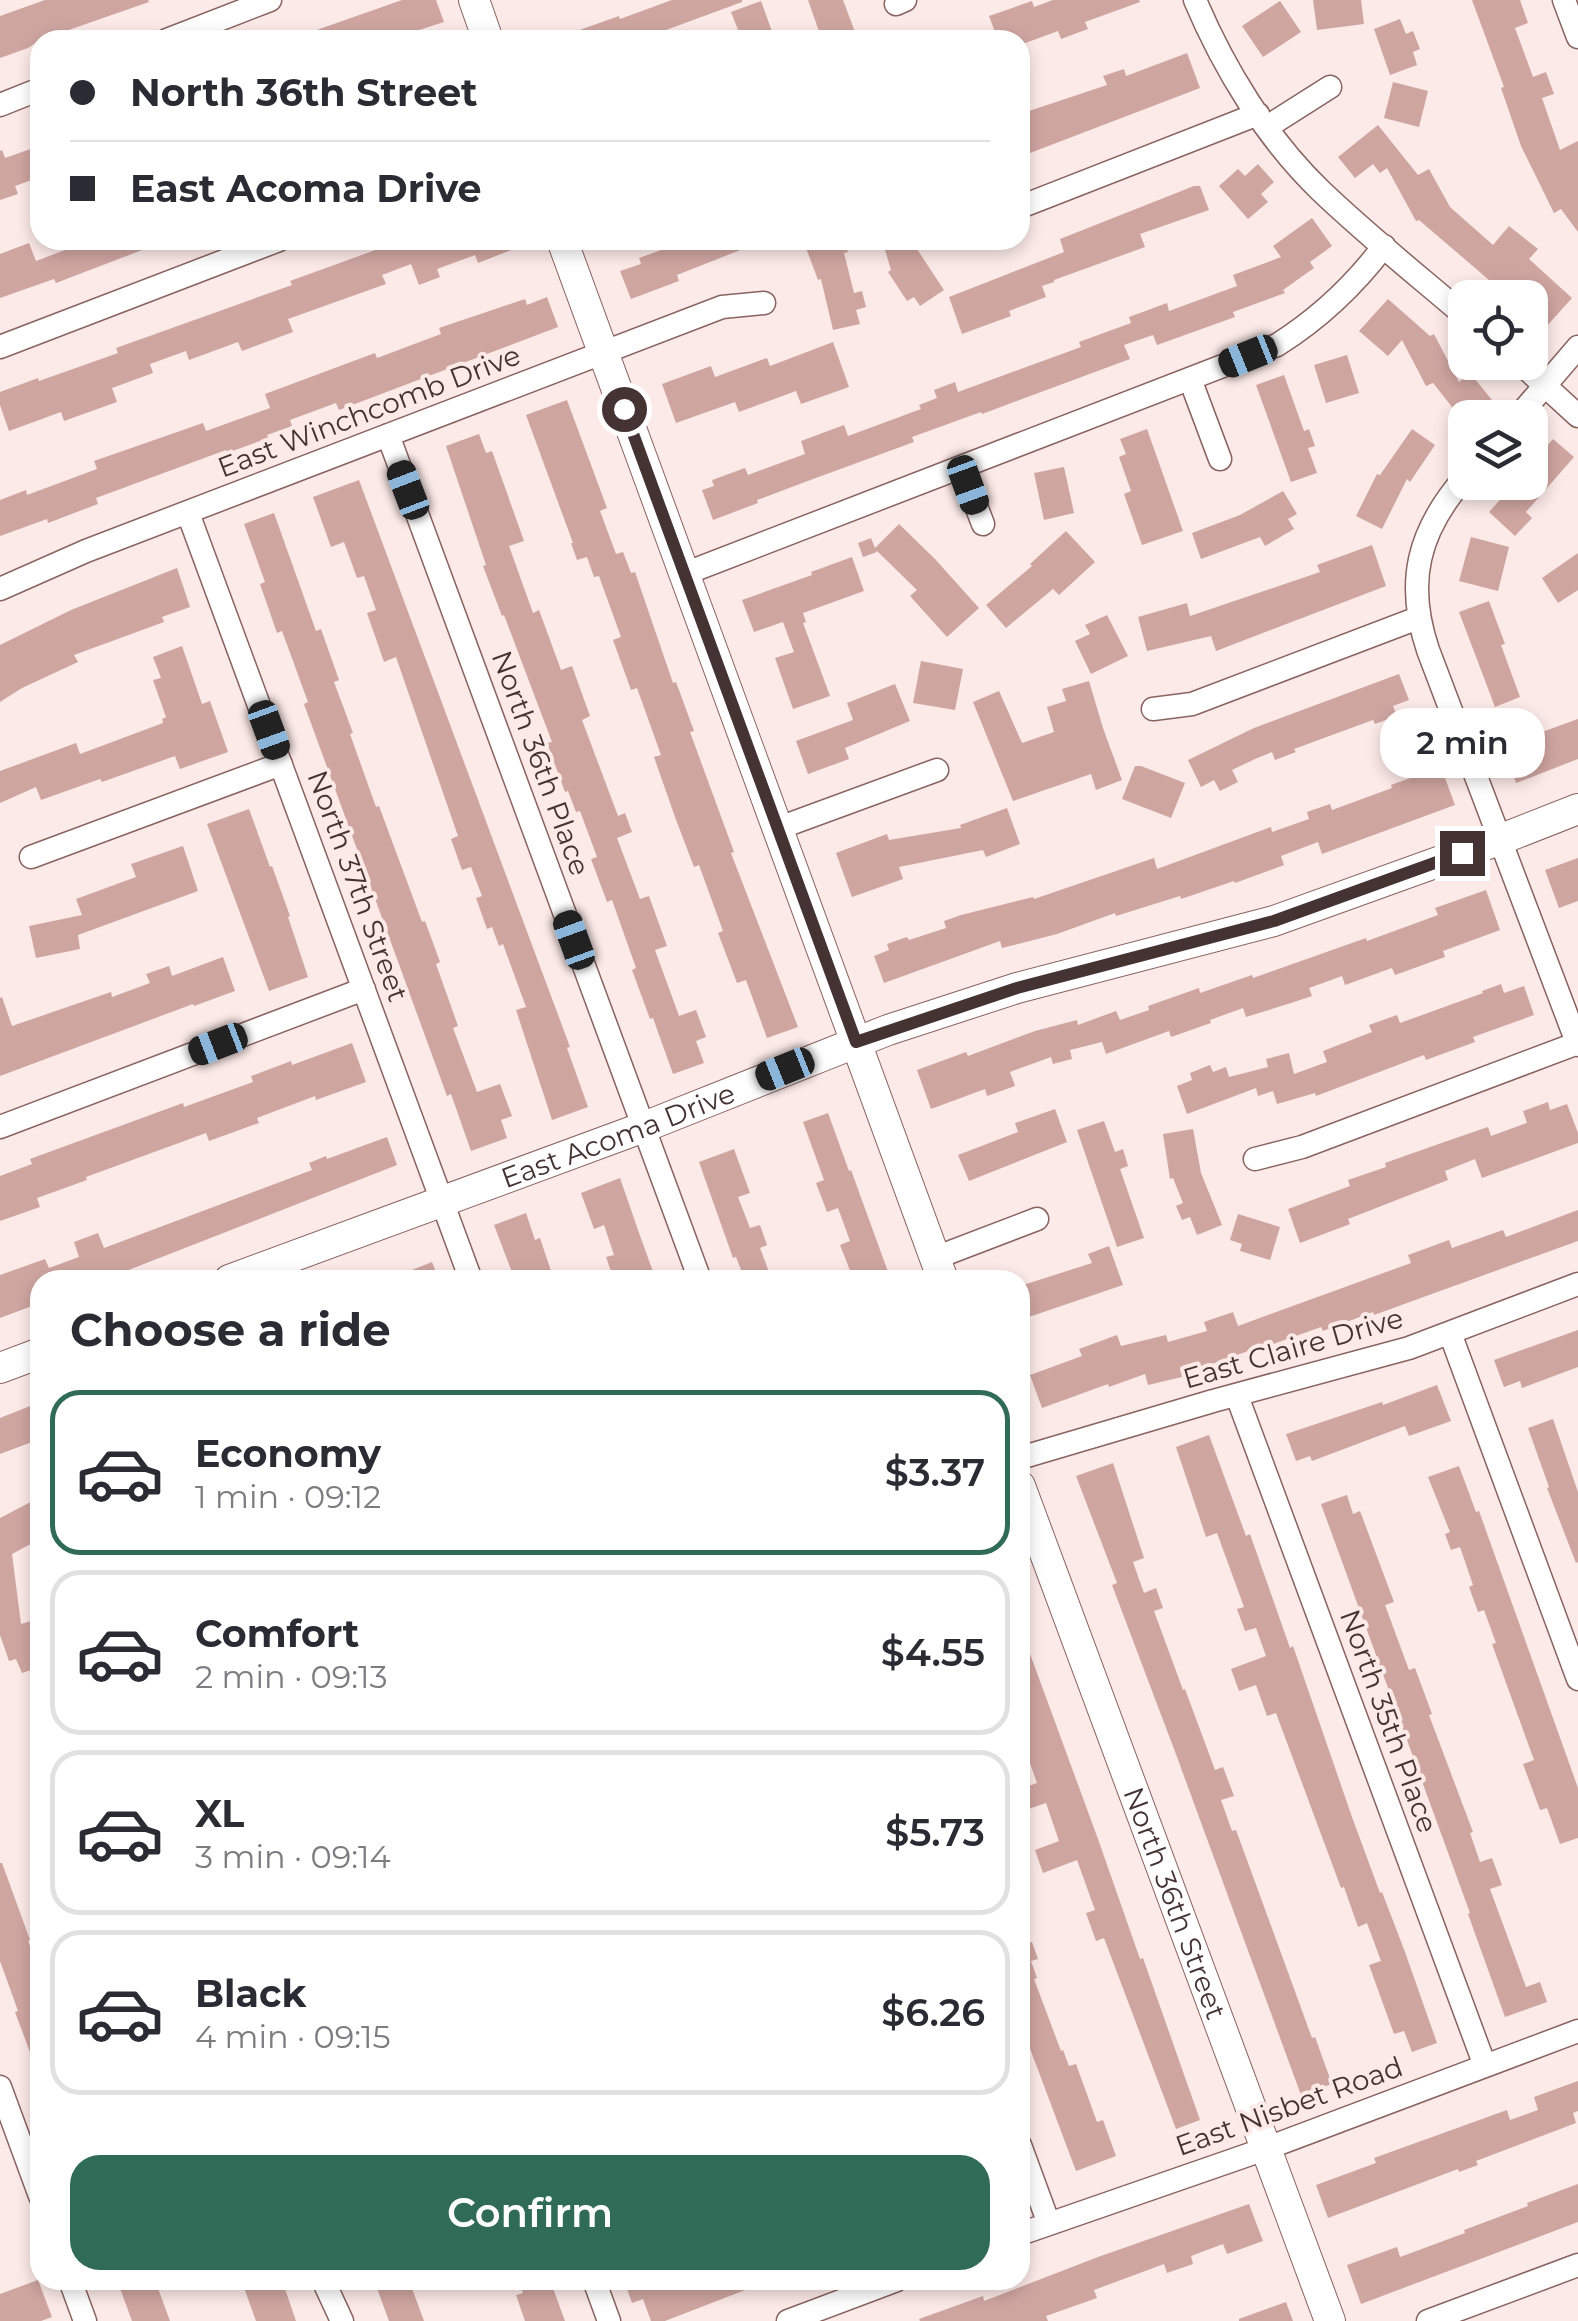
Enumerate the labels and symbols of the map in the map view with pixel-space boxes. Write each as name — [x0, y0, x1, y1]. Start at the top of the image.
car — [1215, 331, 1281, 381]
street label: East Winchcomb Drive — [213, 338, 525, 484]
route start — [602, 387, 647, 432]
car — [944, 452, 992, 518]
car — [383, 457, 433, 523]
street label: North 36th Place — [485, 646, 597, 880]
car — [245, 697, 293, 763]
callout: 2 min — [1380, 708, 1544, 778]
street label: North 37th Street — [300, 766, 416, 1006]
route end — [1440, 831, 1485, 876]
car — [550, 907, 598, 973]
car — [185, 1019, 251, 1069]
car — [752, 1044, 818, 1094]
street label: East Acoma Drive — [496, 1076, 740, 1195]
street label: East Claire Drive — [1179, 1300, 1407, 1396]
street label: North 35th Place — [1333, 1605, 1445, 1837]
street label: North 36th Street — [1116, 1782, 1233, 2024]
street label: East Nisbet Road — [1171, 2049, 1407, 2163]

